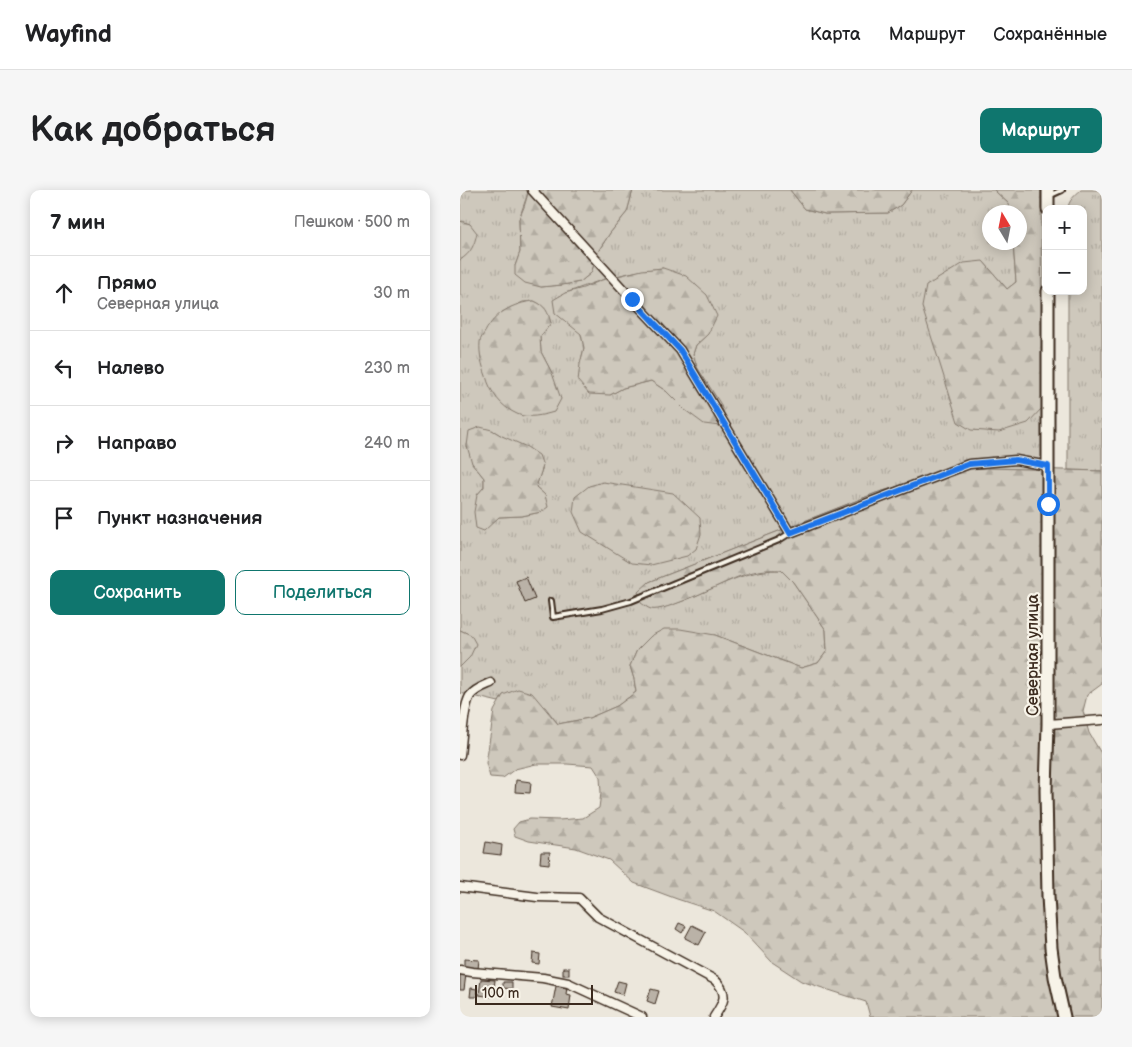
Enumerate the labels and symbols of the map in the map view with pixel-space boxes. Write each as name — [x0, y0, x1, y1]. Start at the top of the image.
north arrow — [982, 205, 1027, 250]
route end — [621, 288, 644, 311]
route start — [1037, 493, 1060, 516]
street label: Северная улица — [1024, 593, 1043, 716]
scale bar — [475, 982, 592, 1005]

